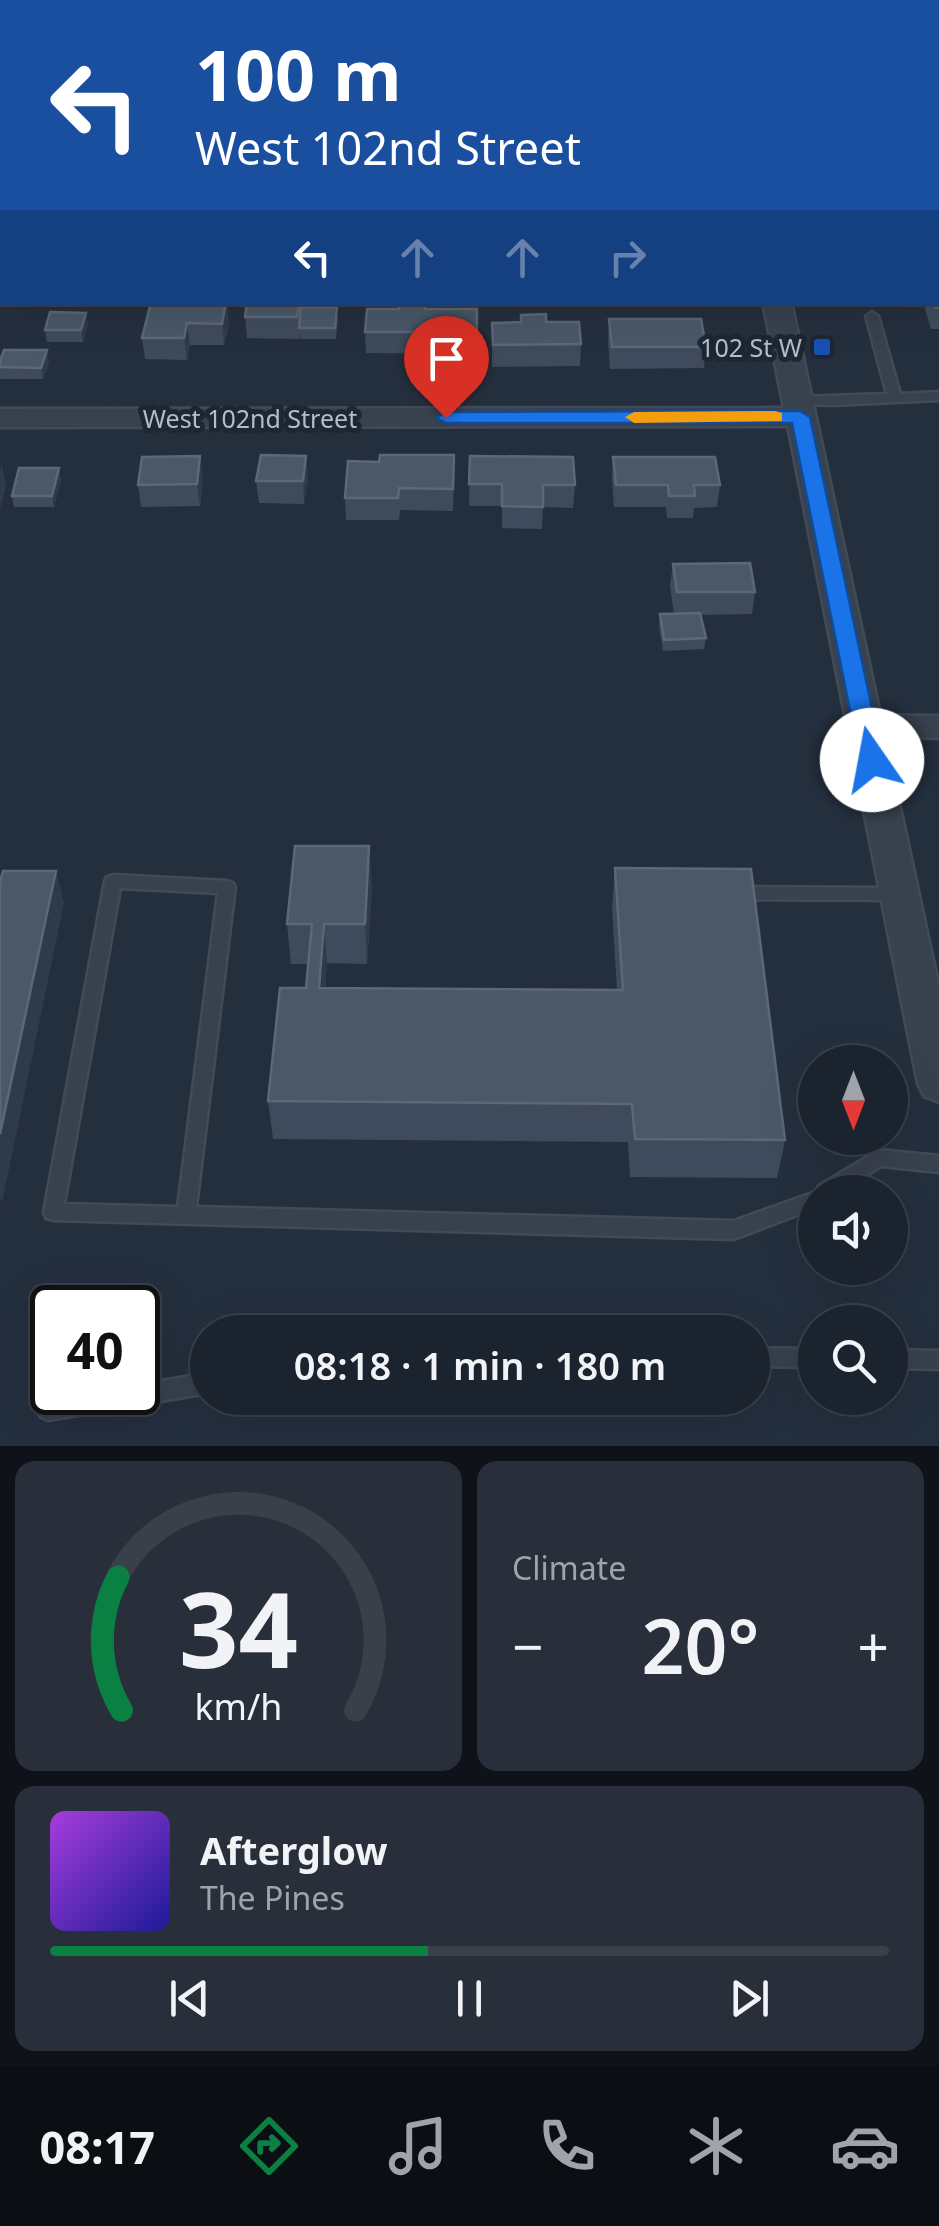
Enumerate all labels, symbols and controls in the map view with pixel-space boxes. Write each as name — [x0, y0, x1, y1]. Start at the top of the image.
text: 100 m — [195, 26, 402, 122]
icon: left — [30, 40, 160, 170]
text: West 102nd Street — [195, 117, 581, 178]
icon: left — [285, 230, 340, 285]
icon: ahead — [390, 230, 445, 285]
icon: ahead — [495, 230, 550, 285]
icon: right — [600, 230, 655, 285]
pin — [404, 316, 489, 419]
place label: 102 St W — [700, 330, 802, 364]
icon: arrive — [419, 331, 474, 386]
marker: 102 St W — [811, 336, 833, 358]
street label: West 102nd Street — [143, 401, 357, 435]
position arrow — [820, 708, 924, 812]
north arrow — [798, 1045, 908, 1155]
map controls — [798, 1045, 908, 1415]
button: sound — [798, 1175, 908, 1285]
speed limit sign: 40 — [30, 1285, 160, 1415]
button: search — [798, 1305, 908, 1415]
text: 08:18 · 1 min · 180 m — [294, 1339, 666, 1391]
text: Climate — [512, 1546, 626, 1589]
text: 34 — [179, 1557, 298, 1698]
text: 20° — [642, 1594, 759, 1696]
text: − — [512, 1608, 543, 1683]
text: + — [858, 1608, 889, 1683]
text: km/h — [195, 1682, 282, 1730]
text: Afterglow — [200, 1824, 388, 1876]
text: The Pines — [200, 1876, 345, 1919]
icon: previous — [162, 1971, 217, 2026]
icon: pause — [442, 1971, 497, 2026]
icon: next — [722, 1971, 777, 2026]
icon: directions — [234, 2111, 304, 2181]
icon: music — [383, 2111, 453, 2181]
icon: phone — [532, 2111, 602, 2181]
icon: climate — [681, 2111, 751, 2181]
icon: car — [830, 2111, 900, 2181]
text: 08:17 — [39, 2116, 155, 2177]

